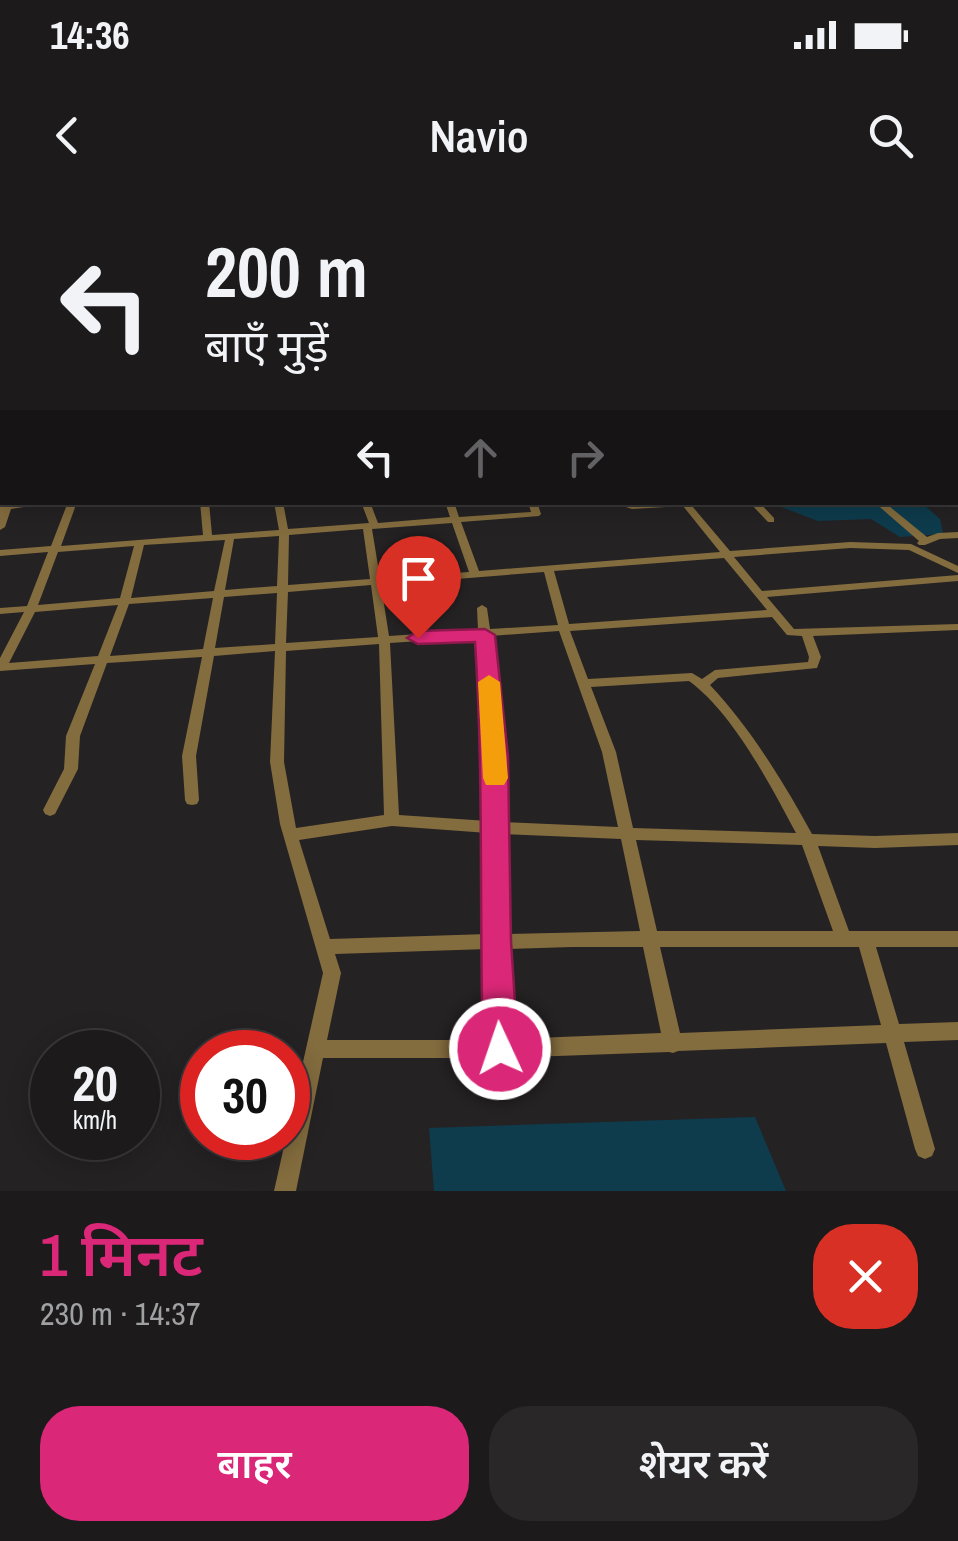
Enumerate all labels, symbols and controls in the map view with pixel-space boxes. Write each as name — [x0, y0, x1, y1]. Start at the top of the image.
text: 14:36 — [50, 10, 130, 61]
text: Navio — [429, 105, 529, 166]
icon: back — [40, 108, 95, 163]
icon: search — [863, 108, 918, 163]
text: 200 m — [205, 225, 368, 319]
icon: left — [40, 240, 170, 370]
text: बाएँ मुड़ें — [205, 315, 328, 376]
icon: left — [348, 430, 403, 485]
icon: ahead — [453, 430, 508, 485]
icon: right — [558, 430, 613, 485]
pin — [376, 536, 461, 639]
icon: arrive — [391, 551, 446, 606]
position arrow — [448, 997, 552, 1101]
speed limit sign: 30 — [180, 1030, 310, 1160]
text: 20 — [72, 1049, 118, 1117]
text: km/h — [73, 1103, 117, 1137]
text: 1 मिनट — [40, 1214, 203, 1295]
button: close — [813, 1224, 918, 1329]
text: 230 m · 14:37 — [40, 1292, 200, 1335]
button: बाहर — [40, 1406, 469, 1521]
button: शेयर करें — [489, 1406, 918, 1521]

